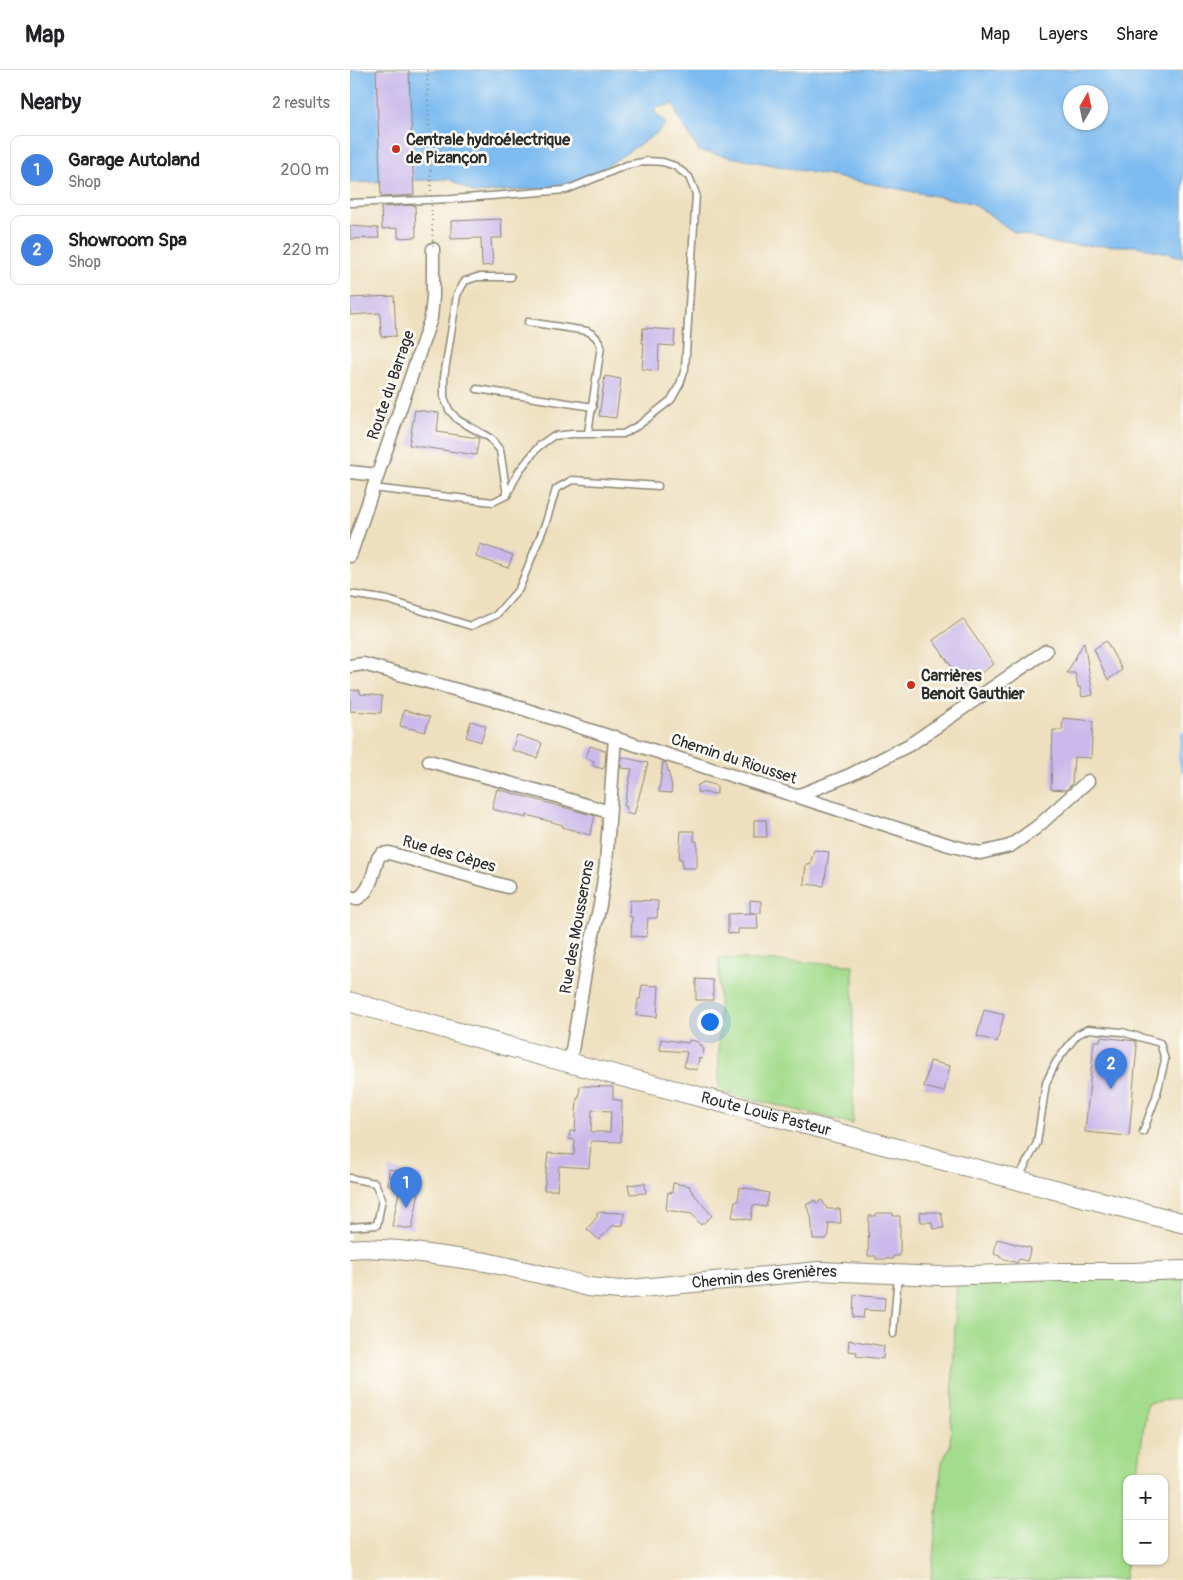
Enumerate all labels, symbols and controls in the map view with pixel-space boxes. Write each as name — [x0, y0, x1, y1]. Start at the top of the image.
text: Map — [25, 20, 65, 49]
text: Map — [981, 23, 1010, 46]
text: Layers — [1038, 23, 1088, 46]
text: Share — [1116, 23, 1158, 46]
north arrow — [1063, 85, 1108, 130]
text: Nearby — [20, 89, 81, 116]
text: 2 results — [272, 93, 330, 113]
place label: Centrale hydroélectrique de Pizançon — [406, 130, 571, 168]
marker: Centrale hydroélectrique de Pizançon — [390, 143, 402, 155]
text: Garage Autoland — [68, 148, 200, 172]
text: 1 — [34, 160, 40, 180]
text: 200 m — [281, 160, 329, 180]
text: Shop — [68, 172, 101, 192]
text: Showroom Spa — [68, 228, 187, 252]
text: 2 — [33, 240, 41, 260]
text: 220 m — [283, 240, 329, 260]
text: Shop — [68, 252, 101, 272]
street label: Route du Barrage — [363, 328, 419, 442]
place label: Carrières Benoit Gauthier — [921, 666, 1025, 704]
marker: Carrières Benoit Gauthier — [905, 679, 917, 691]
street label: Chemin du Riousset — [668, 729, 800, 789]
street label: Rue des Cèpes — [400, 831, 498, 877]
street label: Rue des Mousserons — [555, 859, 599, 995]
your location — [697, 1009, 723, 1035]
pin: 2 — [1095, 1048, 1127, 1089]
street label: Route Louis Pasteur — [699, 1088, 834, 1141]
pin: 1 — [390, 1167, 422, 1208]
street label: Chemin des Grenières — [691, 1261, 837, 1293]
map controls — [1123, 1475, 1168, 1565]
button: + — [1123, 1475, 1168, 1520]
button: − — [1123, 1520, 1168, 1565]

